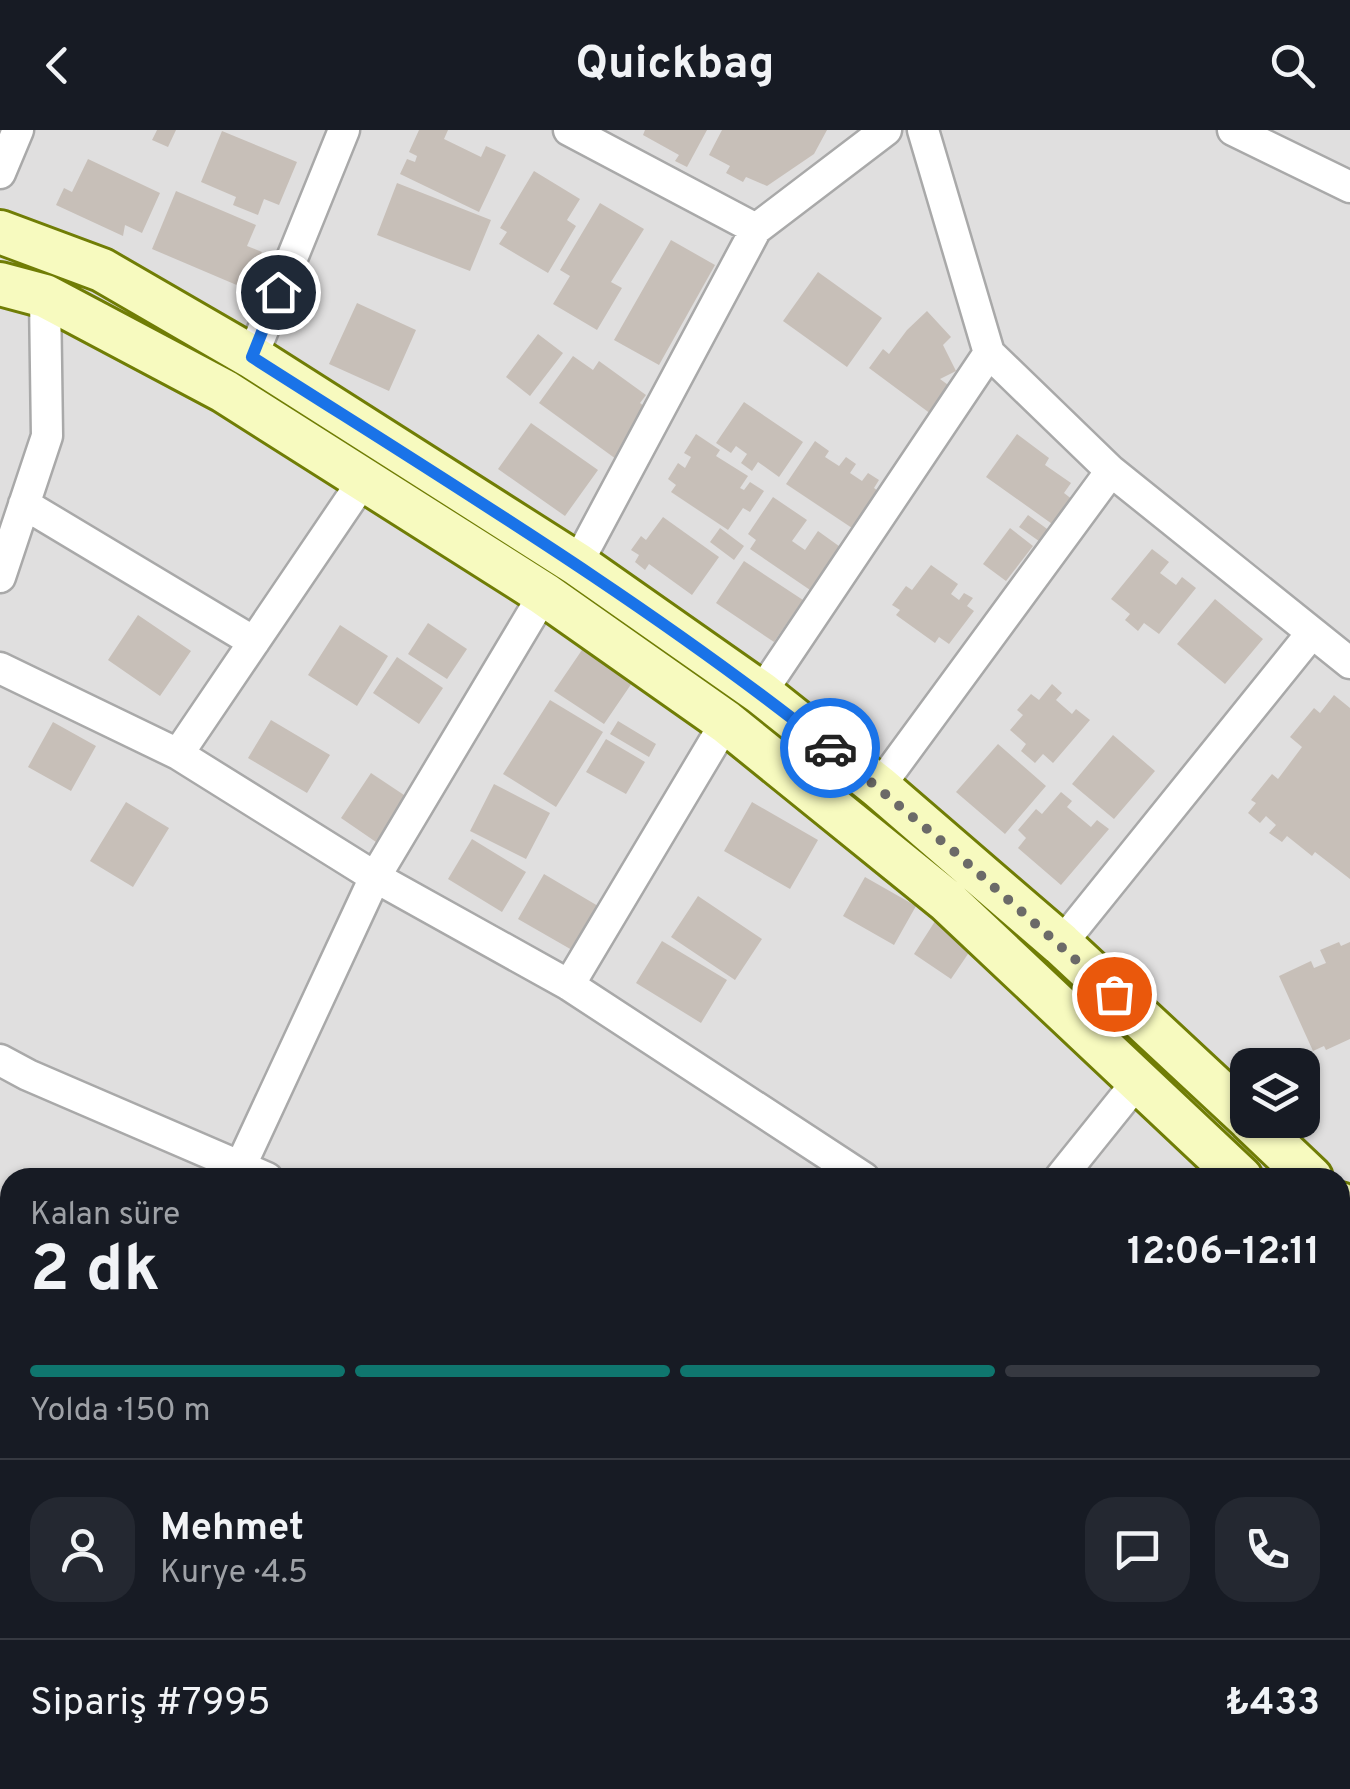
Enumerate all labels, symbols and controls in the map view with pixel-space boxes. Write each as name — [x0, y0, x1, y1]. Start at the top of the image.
text: Quickbag — [576, 37, 774, 94]
icon: back — [30, 38, 85, 93]
icon: search — [1265, 38, 1320, 93]
pin — [236, 250, 321, 335]
icon: home — [251, 265, 306, 320]
courier — [780, 698, 880, 798]
icon: car — [803, 721, 858, 776]
pin — [1072, 952, 1157, 1037]
icon: bag — [1087, 967, 1142, 1022]
map controls — [1230, 1048, 1320, 1138]
button: layers — [1230, 1048, 1320, 1138]
text: Kalan süre — [30, 1196, 180, 1236]
text: 12:06–12:11 — [1127, 1229, 1320, 1278]
text: 2 dk — [30, 1232, 160, 1314]
text: Yolda · 150 m — [30, 1392, 210, 1432]
button: person — [30, 1497, 135, 1602]
button: chat — [1085, 1497, 1190, 1602]
button: phone — [1215, 1497, 1320, 1602]
text: Mehmet — [160, 1505, 304, 1554]
text: Kurye · 4.5 — [160, 1554, 308, 1594]
text: Sipariş #7995 — [30, 1680, 271, 1729]
text: ₺433 — [1225, 1680, 1320, 1729]

